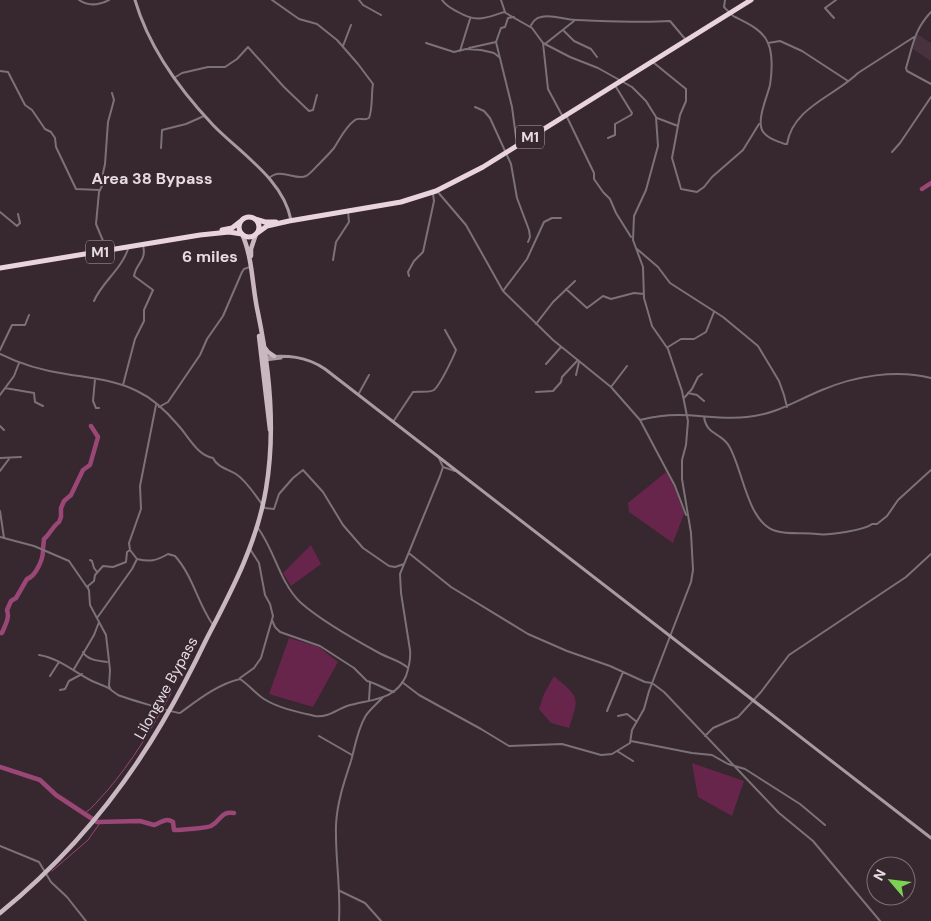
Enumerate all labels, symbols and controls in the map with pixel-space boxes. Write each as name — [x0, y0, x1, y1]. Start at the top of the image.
road number: M1 — [516, 125, 544, 148]
district label: Area 38 Bypass — [92, 168, 212, 189]
road number: M1 — [86, 240, 114, 264]
district label: 6 miles — [182, 246, 238, 267]
street label: Lilongwe Bypass — [130, 633, 202, 743]
north arrow — [866, 856, 916, 906]
text: N — [869, 866, 890, 884]

